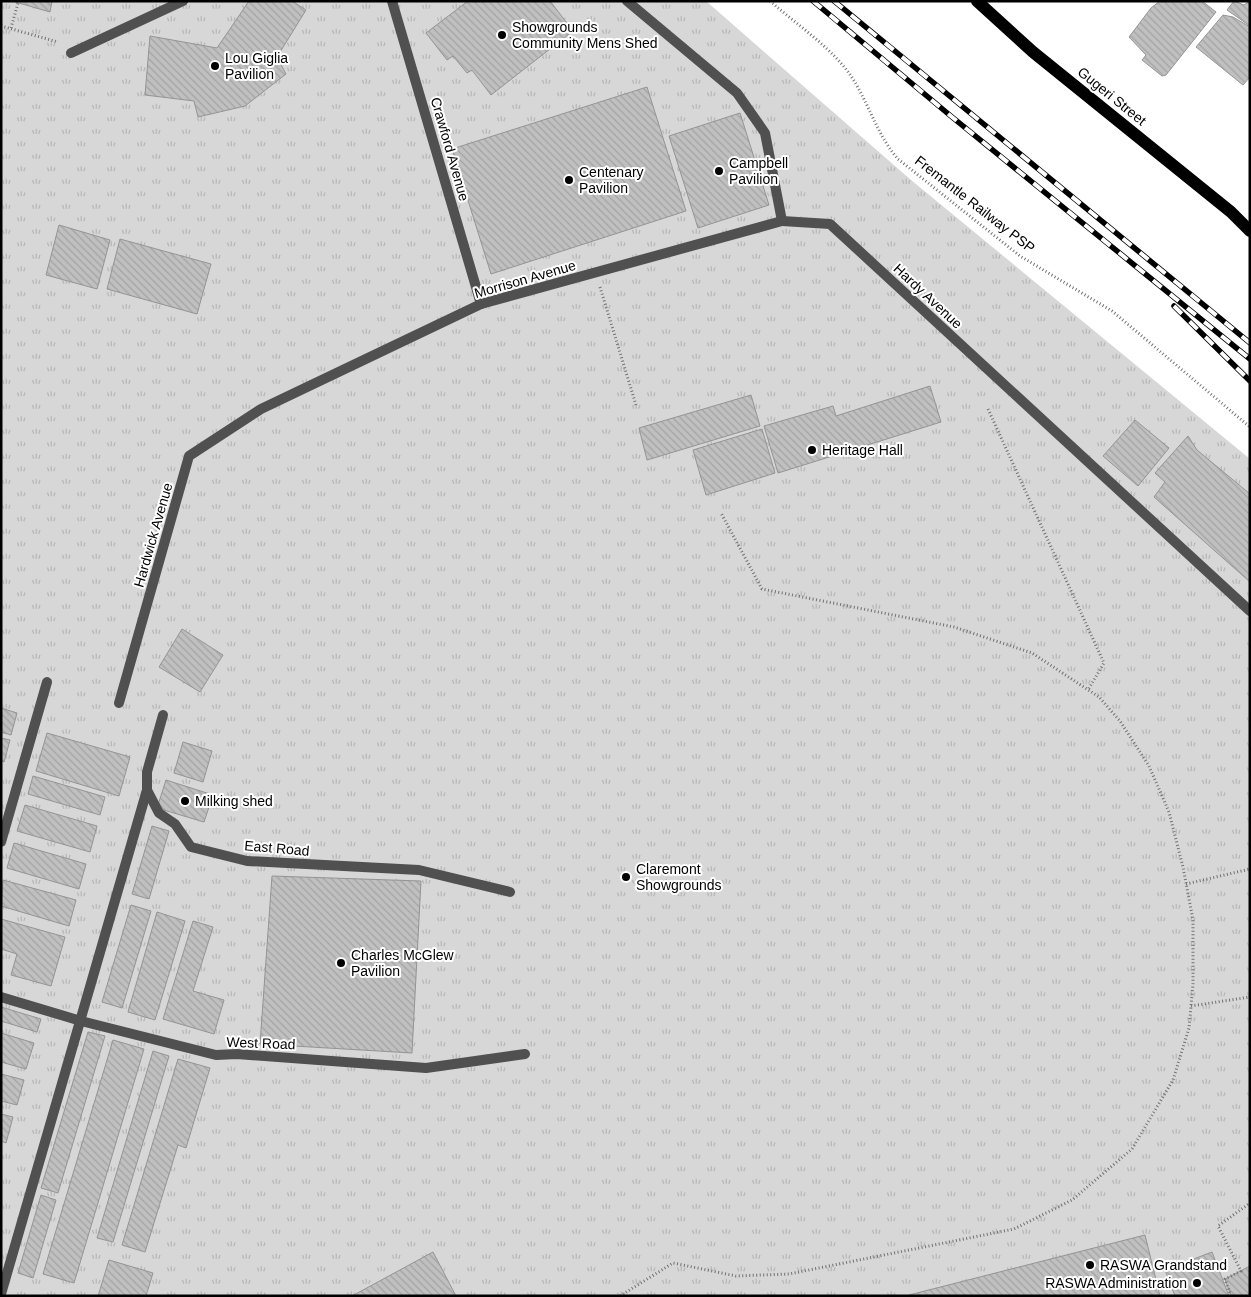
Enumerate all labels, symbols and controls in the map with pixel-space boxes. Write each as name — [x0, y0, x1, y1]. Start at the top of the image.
place label: Showgrounds Community Mens Shed — [512, 19, 658, 51]
marker: Showgrounds Community Mens Shed — [496, 29, 508, 41]
place label: Lou Giglia Pavilion — [225, 50, 288, 82]
marker: Lou Giglia Pavilion — [209, 60, 221, 72]
street label: Gugeri Street — [1075, 64, 1149, 128]
street label: Crawford Avenue — [428, 95, 473, 203]
street label: Fremantle Railway PSP — [912, 152, 1038, 256]
place label: Campbell Pavilion — [729, 155, 788, 187]
place label: Centenary Pavilion — [579, 164, 644, 196]
marker: Campbell Pavilion — [713, 165, 725, 177]
marker: Centenary Pavilion — [563, 174, 575, 186]
street label: Morrison Avenue — [472, 257, 578, 301]
street label: Hardy Avenue — [890, 260, 966, 332]
place label: Heritage Hall — [822, 442, 903, 458]
marker: Heritage Hall — [806, 444, 818, 456]
street label: Hardwick Avenue — [130, 481, 176, 589]
place label: Milking shed — [195, 793, 273, 809]
marker: Milking shed — [179, 795, 191, 807]
street label: East Road — [244, 837, 310, 859]
place label: Claremont Showgrounds — [636, 861, 722, 893]
marker: Claremont Showgrounds — [620, 871, 632, 883]
place label: Charles McGlew Pavilion — [351, 947, 455, 979]
marker: Charles McGlew Pavilion — [335, 957, 347, 969]
street label: West Road — [226, 1034, 296, 1052]
place label: RASWA Grandstand — [1100, 1257, 1227, 1273]
marker: RASWA Grandstand — [1084, 1259, 1096, 1271]
place label: RASWA Administration — [1045, 1275, 1187, 1291]
marker: RASWA Administration — [1191, 1277, 1203, 1289]

